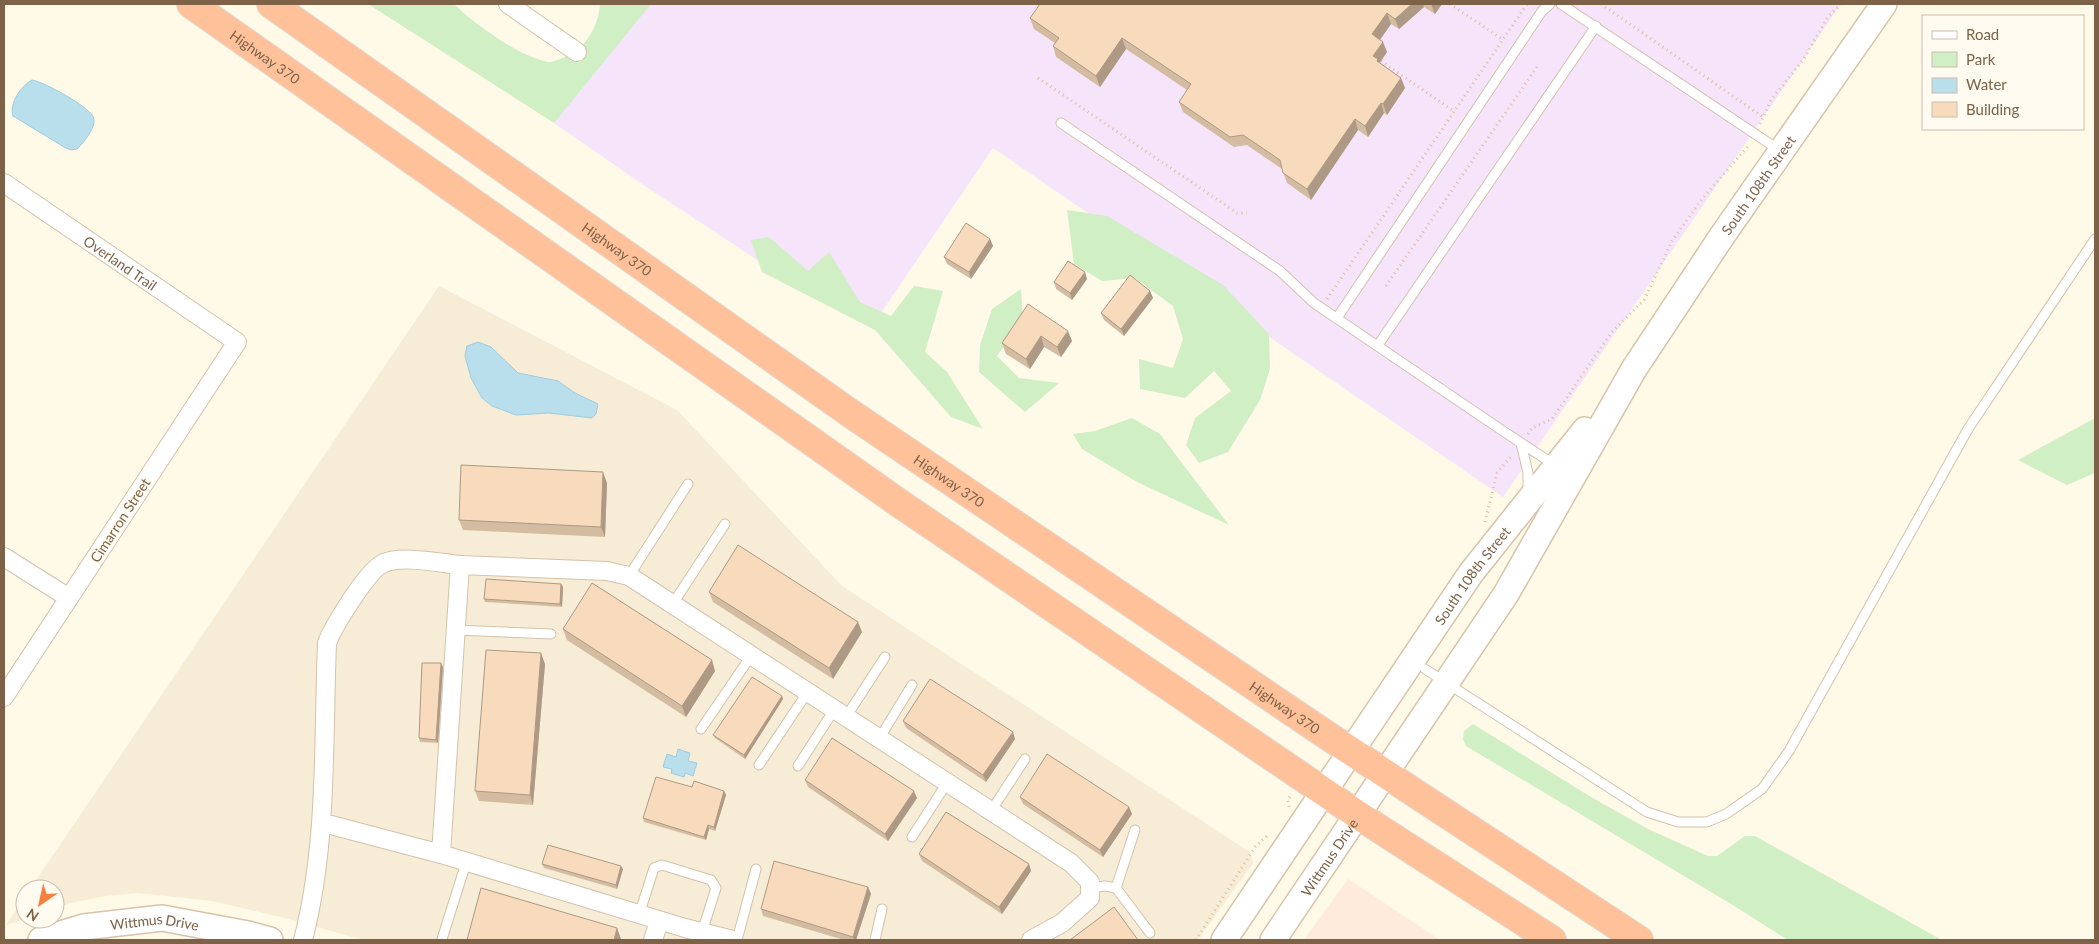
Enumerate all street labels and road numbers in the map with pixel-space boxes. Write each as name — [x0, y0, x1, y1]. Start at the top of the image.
street label: Highway 370 — [227, 26, 304, 87]
street label: South 108th Street — [1717, 132, 1798, 238]
street label: Highway 370 — [579, 218, 656, 279]
street label: Overland Trail — [80, 231, 160, 294]
street label: Highway 370 — [911, 450, 988, 510]
street label: Cimarron Street — [86, 475, 154, 565]
street label: South 108th Street — [1430, 523, 1513, 628]
street label: Highway 370 — [1247, 677, 1324, 737]
street label: Wittmus Drive — [1297, 815, 1361, 899]
street label: Wittmus Drive — [109, 910, 200, 933]

